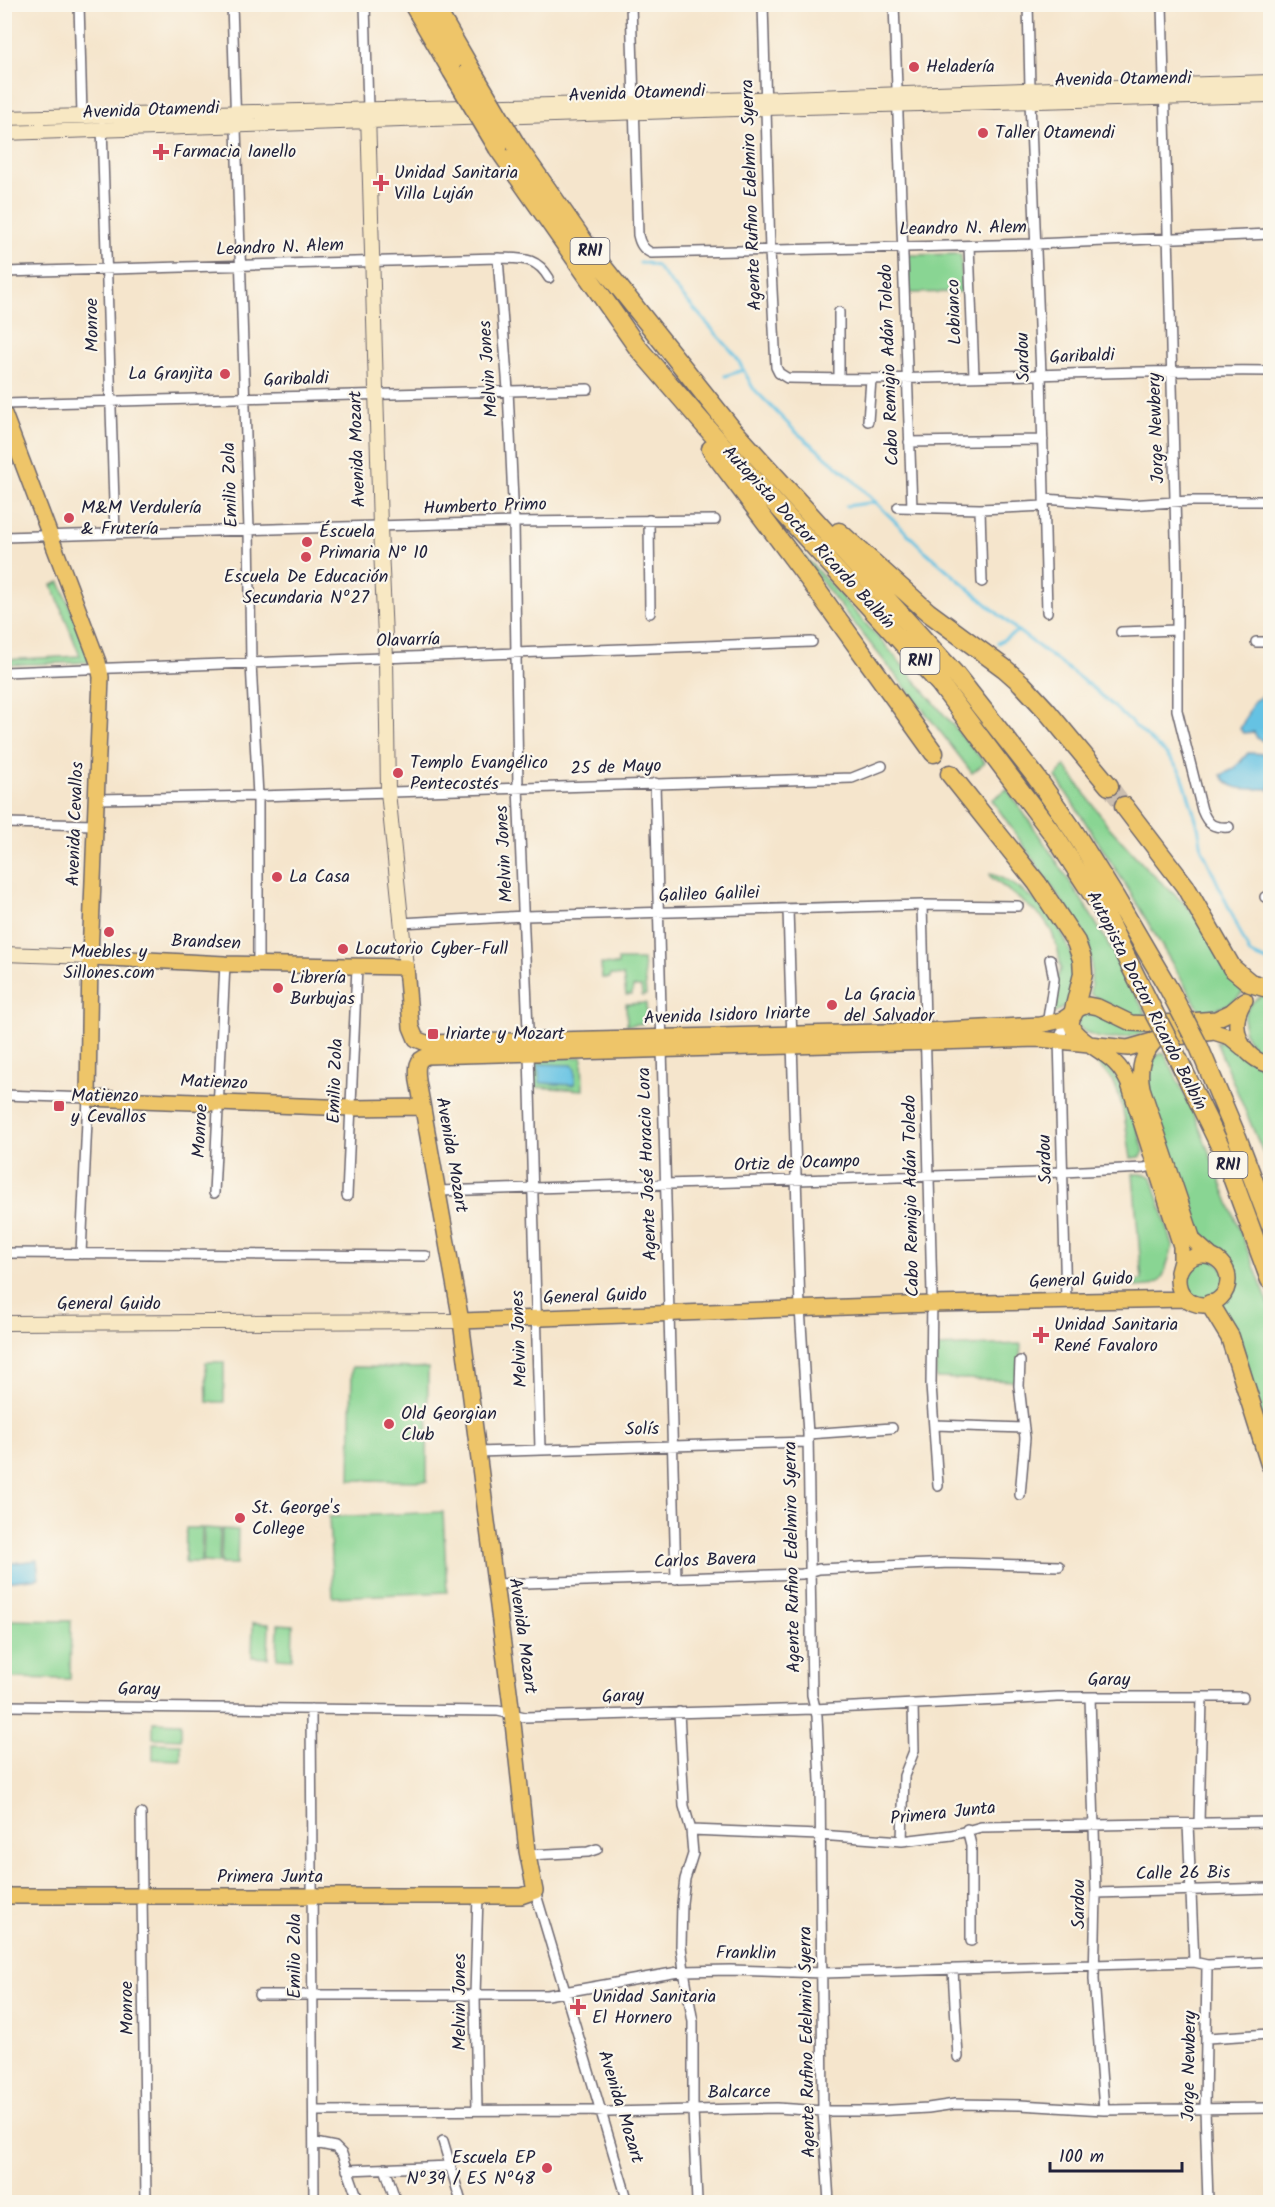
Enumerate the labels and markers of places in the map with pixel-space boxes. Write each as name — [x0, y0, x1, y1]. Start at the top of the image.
place label: Heladería — [926, 53, 995, 82]
marker: Heladería — [907, 60, 921, 74]
place label: Taller Otamendi — [995, 119, 1116, 148]
marker: Taller Otamendi — [976, 126, 990, 140]
place label: Farmacia Ianello — [173, 138, 296, 167]
marker: Farmacia Ianello — [154, 145, 168, 159]
place label: Unidad Sanitaria Villa Luján — [394, 159, 518, 209]
marker: Unidad Sanitaria Villa Luján — [372, 174, 390, 192]
place label: La Granjita — [128, 360, 213, 389]
marker: La Granjita — [218, 367, 232, 381]
place label: M&M Verdulería & Frutería — [81, 494, 202, 544]
marker: M&M Verdulería & Frutería — [62, 511, 76, 525]
place label: Éscuela Primaria N° 10 — [319, 518, 428, 568]
marker: Éscuela Primaria N° 10 — [300, 535, 314, 549]
marker: Escuela De Educación Secundaria Nº27 — [299, 550, 313, 564]
place label: Escuela De Educación Secundaria Nº27 — [224, 563, 388, 613]
place label: Templo Evangélico Pentecostés — [410, 749, 548, 799]
marker: Templo Evangélico Pentecostés — [391, 766, 405, 780]
place label: La Casa — [289, 863, 350, 892]
marker: La Casa — [270, 870, 284, 884]
marker: Muebles y Sillones.com — [102, 925, 116, 939]
place label: Locutorio Cyber-Full — [355, 935, 509, 964]
place label: Muebles y Sillones.com — [64, 938, 154, 988]
marker: Locutorio Cyber-Full — [336, 942, 350, 956]
place label: Librería Burbujas — [290, 964, 355, 1014]
marker: Librería Burbujas — [271, 981, 285, 995]
place label: La Gracia del Salvador — [844, 981, 935, 1031]
marker: La Gracia del Salvador — [825, 998, 839, 1012]
place label: Iriarte y Mozart — [445, 1020, 566, 1049]
marker: Iriarte y Mozart — [426, 1027, 440, 1041]
place label: Matienzo y Cevallos — [70, 1082, 147, 1132]
marker: Matienzo y Cevallos — [52, 1099, 66, 1113]
place label: Unidad Sanitaria René Favaloro — [1054, 1311, 1178, 1361]
marker: Unidad Sanitaria René Favaloro — [1032, 1326, 1050, 1344]
place label: Old Georgian Club — [401, 1400, 497, 1450]
marker: Old Georgian Club — [382, 1417, 396, 1431]
place label: St. George's College — [252, 1494, 340, 1544]
marker: St. George's College — [233, 1511, 247, 1525]
place label: Unidad Sanitaria El Hornero — [592, 1983, 716, 2033]
marker: Unidad Sanitaria El Hornero — [569, 1998, 587, 2016]
place label: Escuela EP Nº39 / ES Nº48 — [406, 2144, 536, 2194]
marker: Escuela EP Nº39 / ES Nº48 — [540, 2161, 554, 2175]

